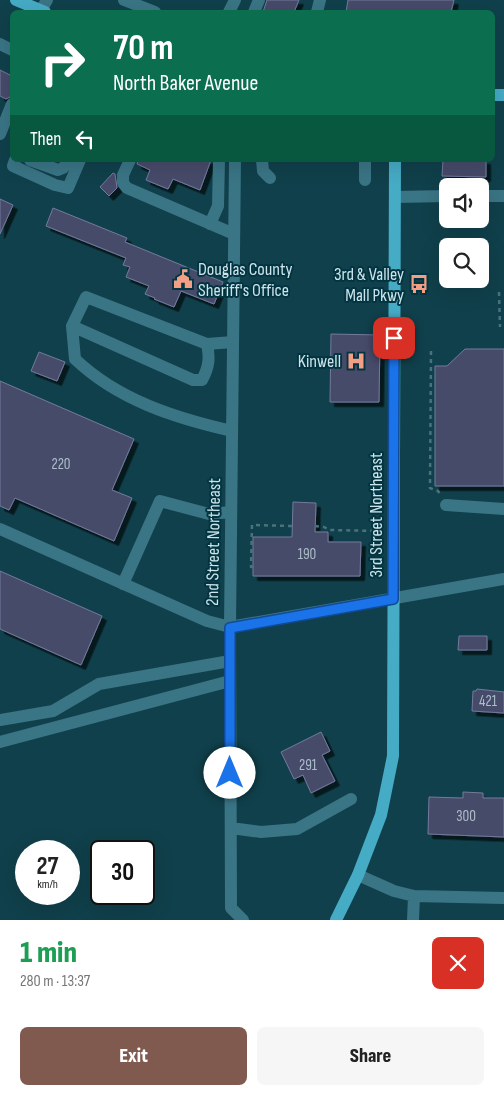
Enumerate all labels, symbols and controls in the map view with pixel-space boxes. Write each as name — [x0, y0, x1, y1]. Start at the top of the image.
text: 70 m — [113, 27, 173, 70]
icon: right — [30, 30, 95, 95]
text: North Baker Avenue — [113, 70, 258, 97]
icon: left — [71, 125, 99, 153]
text: Then — [30, 128, 61, 151]
map controls — [439, 178, 489, 288]
button: sound — [439, 178, 489, 228]
button: search — [439, 238, 489, 288]
place label: Douglas County Sheriff's Office — [198, 259, 293, 301]
place label: 3rd & Valley Mall Pkwy — [334, 264, 404, 306]
public building icon: Douglas County Sheriff's Office — [172, 268, 194, 290]
bus stop icon: 3rd & Valley Mall Pkwy — [408, 273, 430, 295]
pin — [373, 317, 415, 359]
icon: arrive — [380, 324, 408, 352]
hospital icon: Kinwell — [345, 350, 367, 372]
place label: Kinwell — [298, 351, 341, 372]
street label: 3rd Street Northeast — [366, 452, 387, 577]
house number: 220 — [51, 455, 71, 474]
street label: 2nd Street Northeast — [202, 477, 225, 606]
house number: 190 — [298, 545, 316, 564]
house number: 421 — [479, 692, 498, 711]
position arrow — [203, 746, 255, 798]
house number: 291 — [299, 756, 318, 775]
house number: 300 — [456, 807, 476, 826]
speed limit sign: 30 — [90, 840, 155, 905]
text: 27 — [37, 851, 58, 882]
text: km/h — [37, 877, 58, 892]
text: 1 min — [20, 935, 77, 971]
button: close — [432, 937, 484, 989]
text: 280 m · 13:37 — [20, 972, 90, 991]
button: Exit — [20, 1027, 247, 1085]
button: Share — [257, 1027, 484, 1085]

